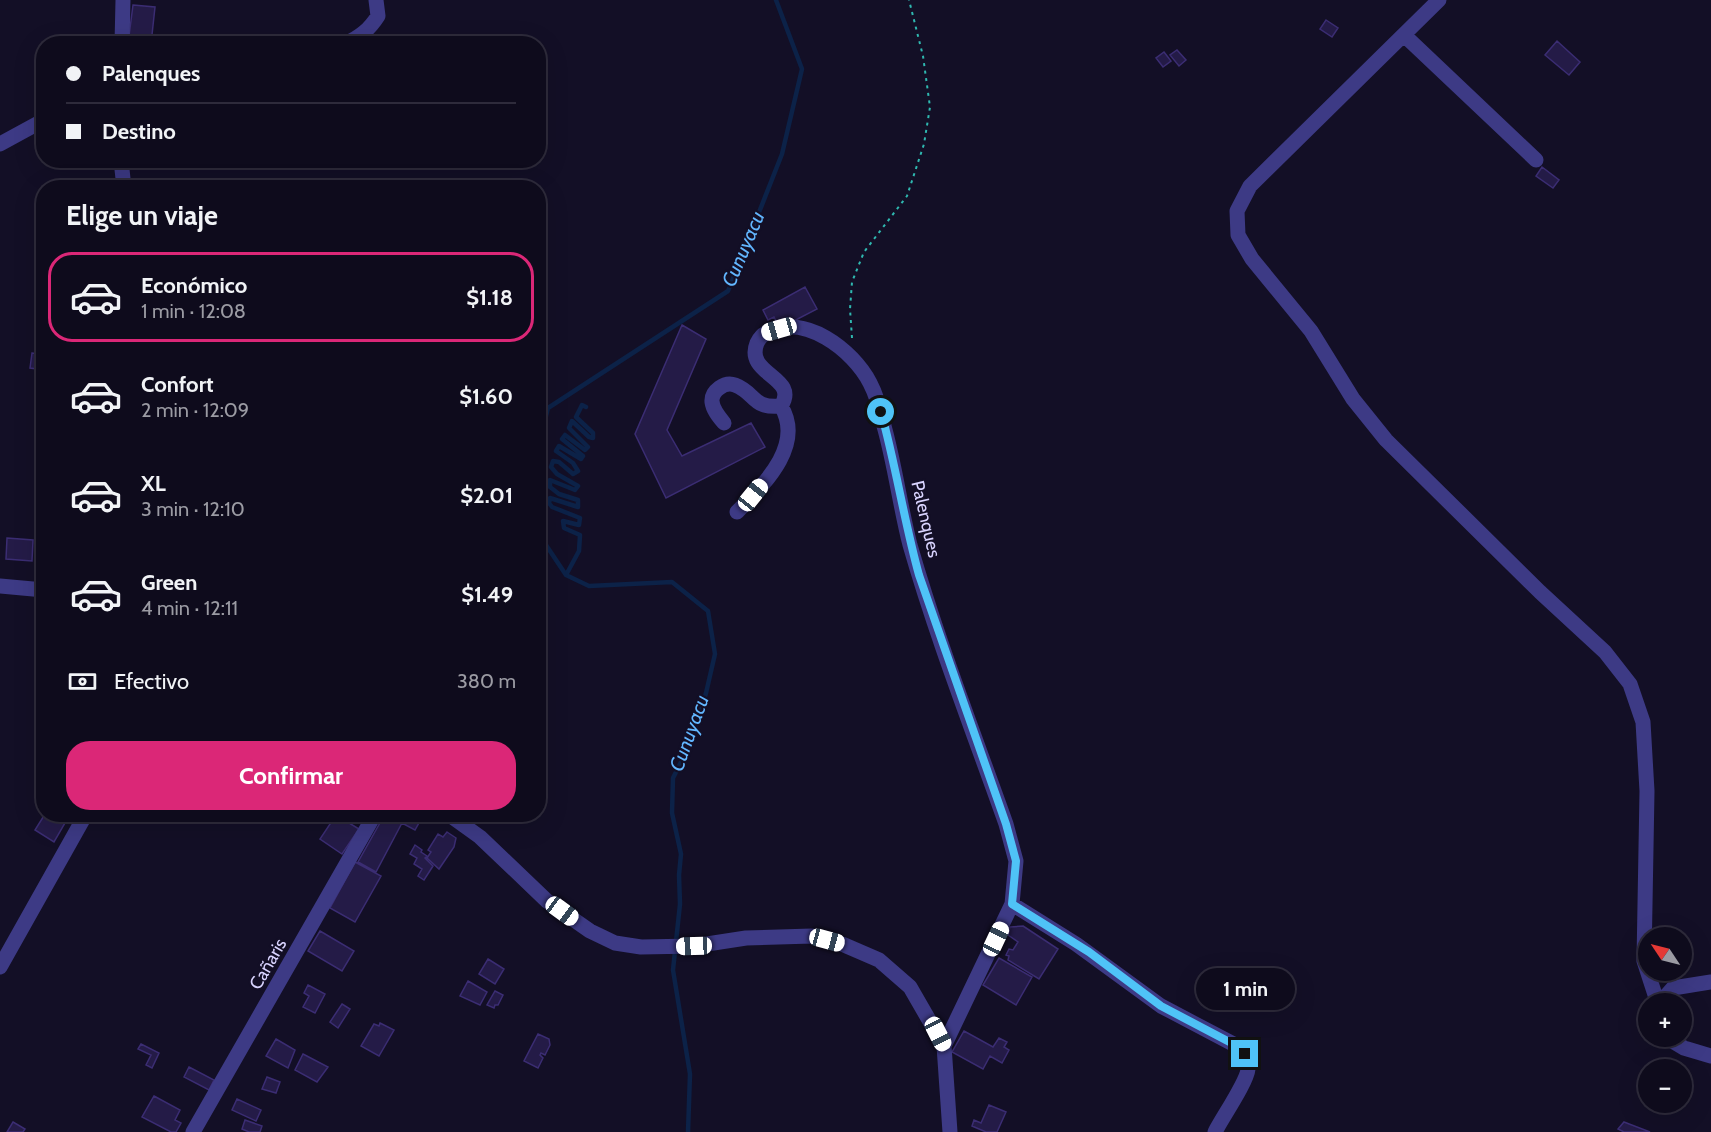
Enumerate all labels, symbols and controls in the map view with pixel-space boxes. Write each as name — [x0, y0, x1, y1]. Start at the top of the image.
text: Palenques — [102, 60, 200, 87]
text: Destino — [102, 118, 176, 145]
text: Elige un viaje — [66, 199, 218, 232]
water label: Cunuyacu — [716, 208, 770, 290]
icon: car — [69, 270, 123, 324]
text: Económico — [141, 272, 247, 299]
text: $1.18 — [466, 284, 513, 311]
text: 1 min · 12:08 — [141, 299, 246, 323]
car — [759, 315, 799, 343]
icon: car — [69, 369, 123, 423]
text: Confort — [141, 371, 214, 398]
text: $1.60 — [459, 383, 513, 410]
text: 2 min · 12:09 — [141, 398, 249, 422]
route start — [867, 398, 894, 425]
icon: car — [69, 468, 123, 522]
text: XL — [141, 470, 166, 497]
car — [735, 475, 771, 515]
street label: Palenques — [906, 478, 946, 560]
text: $2.01 — [460, 482, 513, 509]
text: 3 min · 12:10 — [141, 497, 245, 521]
icon: car — [69, 567, 123, 621]
text: Green — [141, 569, 197, 596]
text: $1.49 — [461, 581, 513, 608]
text: 4 min · 12:11 — [141, 596, 238, 620]
icon: cash — [66, 665, 99, 698]
text: Efectivo — [114, 668, 189, 695]
text: 380 m — [457, 669, 516, 693]
water label: Cunuyacu — [664, 692, 714, 774]
button: Confirmar — [66, 741, 516, 810]
car — [542, 893, 582, 929]
car — [980, 919, 1012, 959]
car — [807, 927, 847, 953]
north arrow — [1638, 927, 1692, 981]
map controls — [1638, 927, 1692, 1113]
street label: Cañaris — [245, 935, 291, 993]
car — [676, 936, 712, 956]
callout: 1 min — [1196, 967, 1294, 1009]
text: 1 min — [1223, 977, 1268, 1001]
button: + — [1638, 993, 1692, 1047]
car — [922, 1014, 954, 1054]
route end — [1231, 1040, 1258, 1067]
button: − — [1638, 1059, 1692, 1113]

